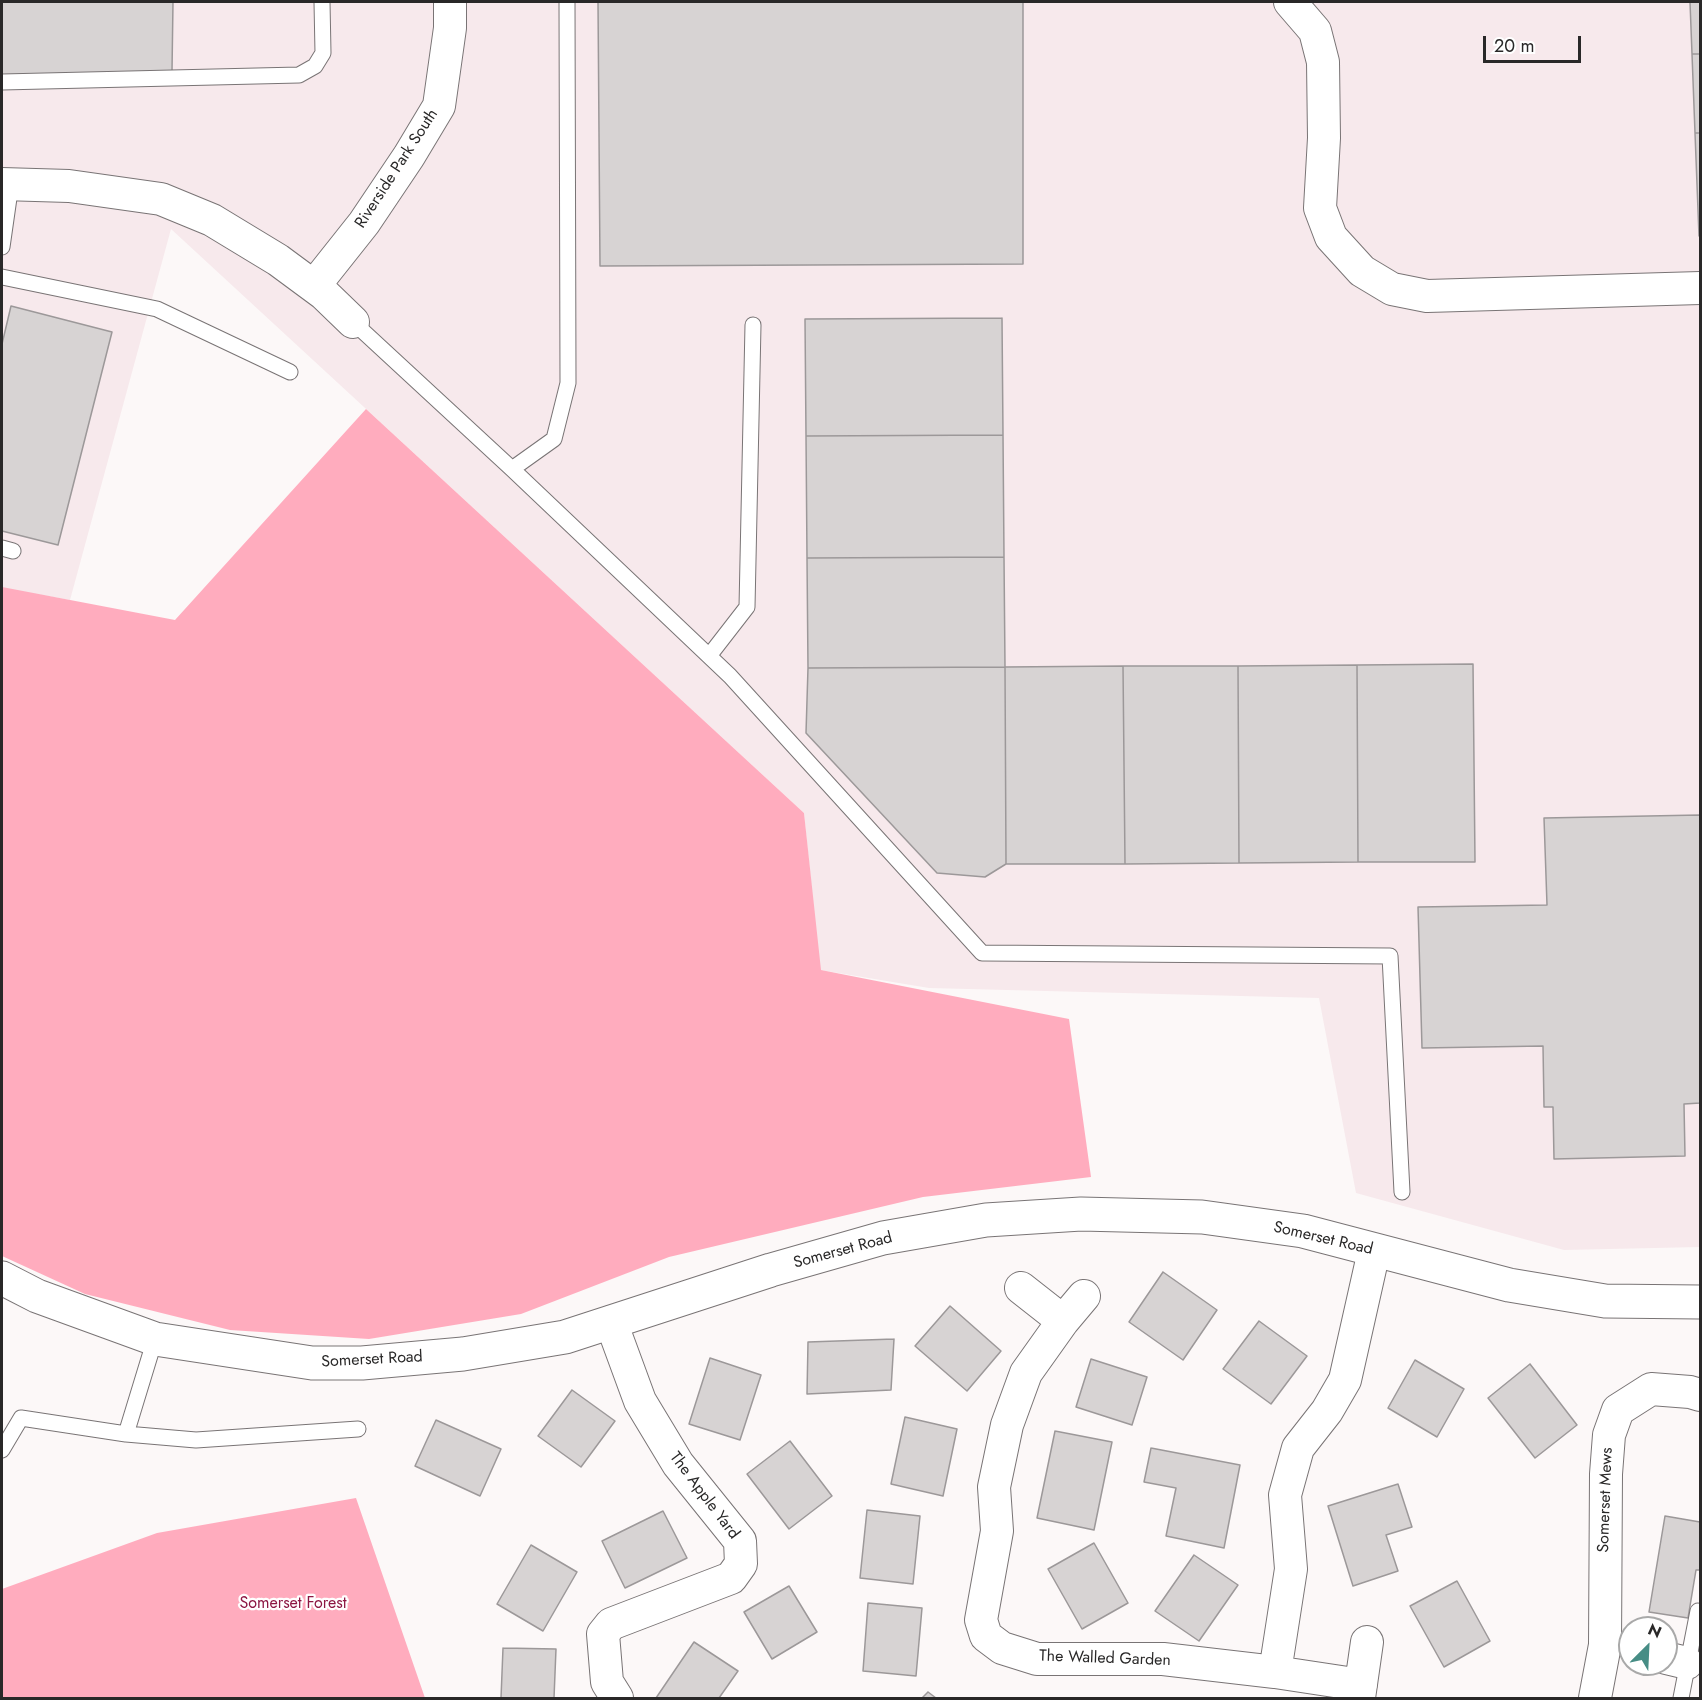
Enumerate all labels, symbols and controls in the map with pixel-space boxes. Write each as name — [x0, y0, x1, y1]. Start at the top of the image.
scale bar — [1486, 24, 1584, 62]
text: 20 m — [1494, 33, 1534, 59]
street label: Riverside Park South — [351, 106, 443, 232]
street label: Somerset Road — [1271, 1218, 1375, 1260]
street label: Somerset Road — [791, 1229, 895, 1273]
street label: Somerset Road — [321, 1348, 423, 1372]
street label: Somerset Mews — [1595, 1447, 1617, 1553]
street label: The Apple Yard — [665, 1449, 743, 1543]
park label: Somerset Forest — [239, 1594, 347, 1614]
north arrow — [1618, 1616, 1678, 1676]
text: N — [1644, 1618, 1665, 1644]
street label: The Walled Garden — [1039, 1647, 1171, 1671]

